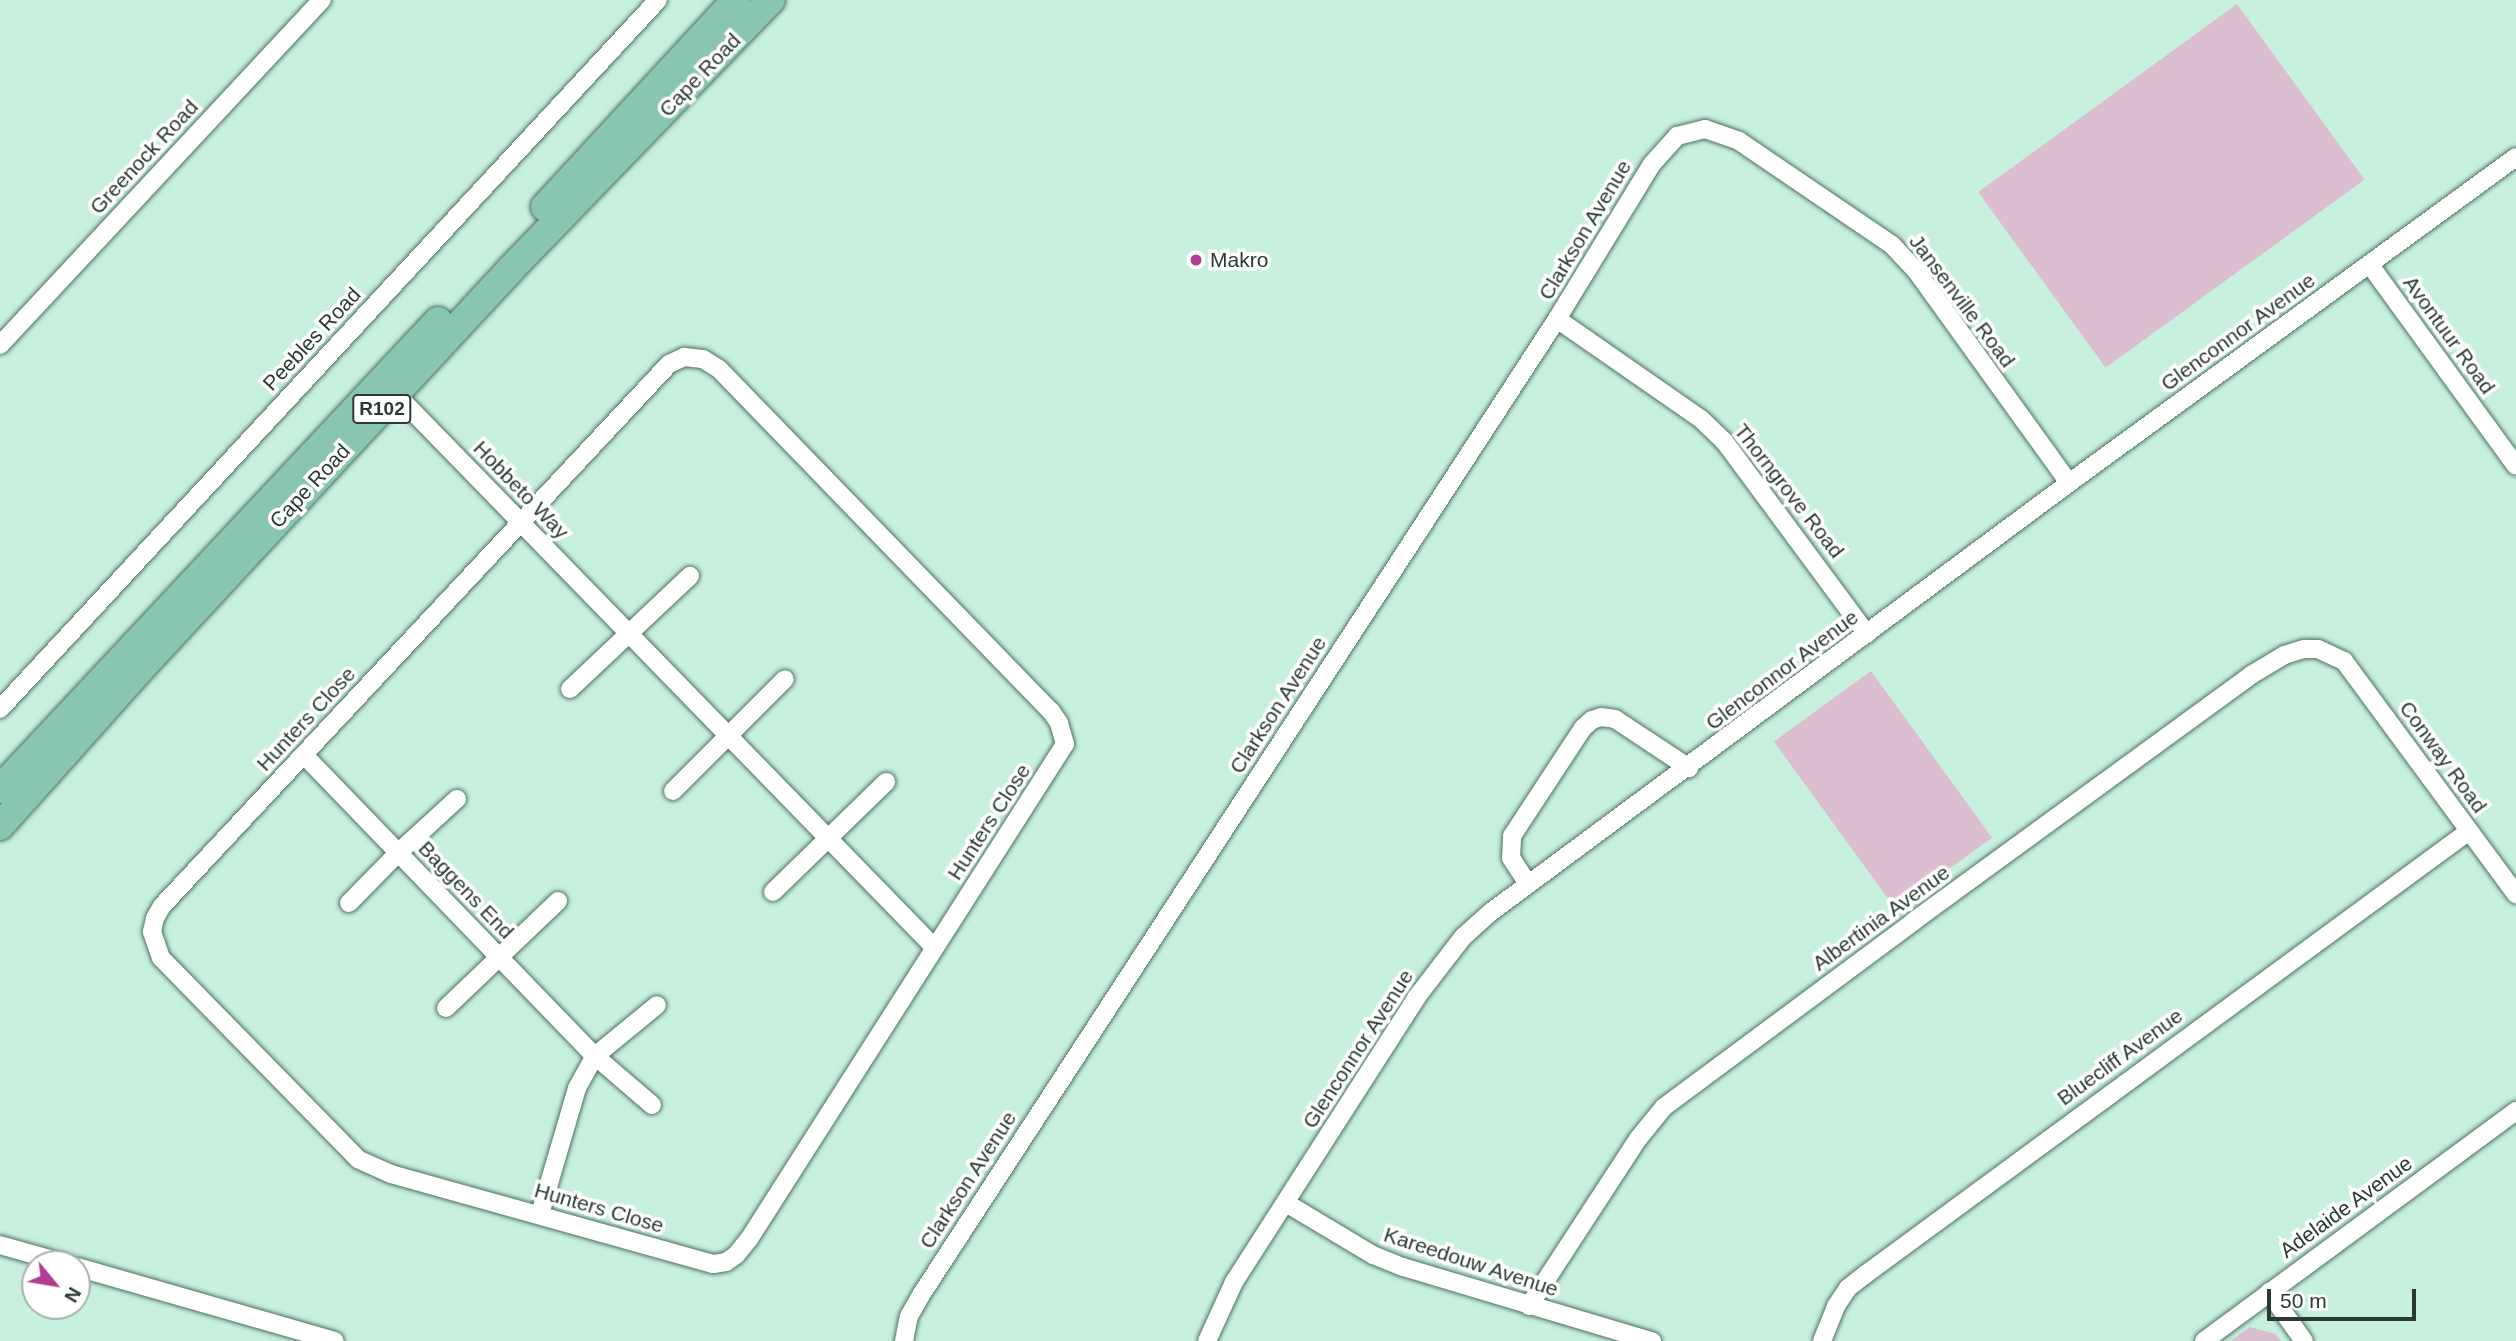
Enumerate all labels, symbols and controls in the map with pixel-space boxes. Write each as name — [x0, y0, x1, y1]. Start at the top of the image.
street label: Cape Road — [654, 28, 746, 122]
street label: Greenock Road — [85, 95, 203, 219]
street label: Clarkson Avenue — [1533, 155, 1637, 305]
street label: Jansenville Road — [1904, 230, 2020, 372]
place label: Makro — [1210, 247, 1268, 273]
marker: Makro — [1188, 252, 1204, 268]
street label: Glenconnor Avenue — [2156, 267, 2320, 397]
street label: Avontuur Road — [2398, 271, 2500, 399]
street label: Peebles Road — [258, 282, 366, 396]
road number: R102 — [352, 394, 412, 424]
street label: Thorngrove Road — [1729, 419, 1849, 563]
street label: Hobbeto Way — [468, 436, 574, 544]
street label: Cape Road — [265, 439, 355, 533]
street label: Glenconnor Avenue — [1700, 604, 1864, 736]
street label: Clarkson Avenue — [1224, 631, 1332, 779]
street label: Hunters Close — [251, 662, 361, 776]
street label: Conway Road — [2394, 696, 2492, 818]
street label: Hunters Close — [942, 759, 1036, 885]
street label: Baggens End — [413, 836, 519, 944]
street label: Albertinia Avenue — [1807, 860, 1955, 976]
street label: Glenconnor Avenue — [1297, 964, 1419, 1134]
street label: Bluecliff Avenue — [2052, 1003, 2188, 1111]
street label: Clarkson Avenue — [914, 1106, 1022, 1254]
street label: Adelaide Avenue — [2275, 1150, 2417, 1264]
street label: Hunters Close — [532, 1178, 666, 1238]
street label: Kareedouw Avenue — [1380, 1222, 1562, 1302]
north arrow — [21, 1250, 91, 1320]
scale bar — [2271, 1274, 2420, 1318]
text: N — [60, 1284, 85, 1306]
text: 50 m — [2280, 1289, 2327, 1312]

